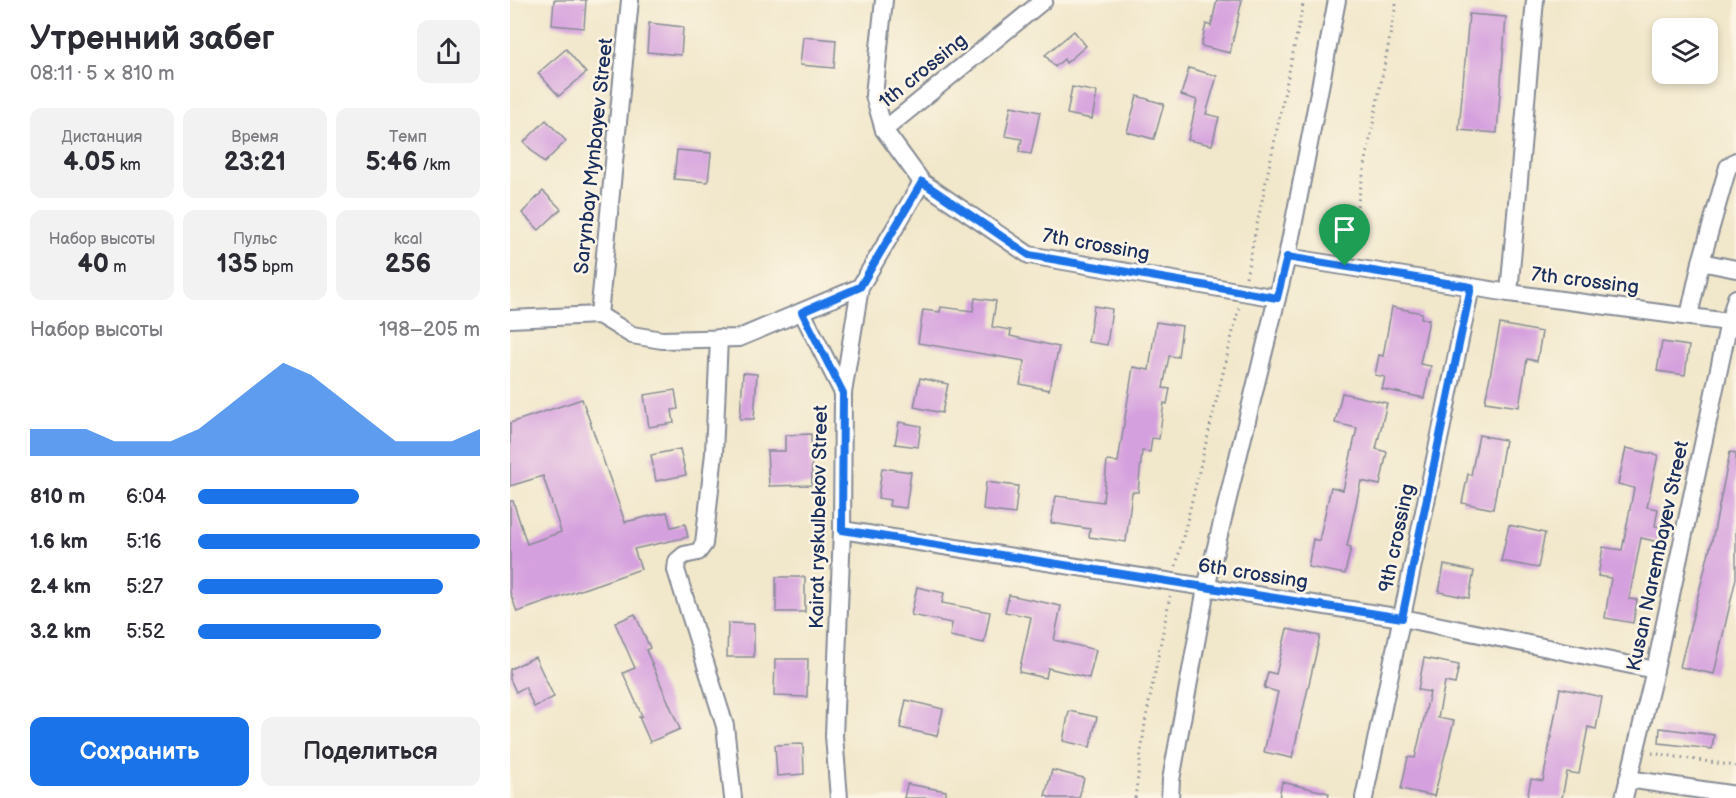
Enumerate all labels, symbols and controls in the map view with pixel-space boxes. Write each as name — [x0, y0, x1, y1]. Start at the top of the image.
map controls — [1652, 18, 1718, 84]
button: layers — [1652, 18, 1718, 84]
text: Утренний забег — [30, 19, 275, 59]
button: share — [417, 20, 480, 83]
street label: 1th crossing — [874, 28, 972, 114]
street label: Sarynbay Mynbayev Street — [570, 37, 618, 275]
text: 08:11 · 5 × 810 m — [30, 62, 175, 86]
text: Дистанция — [62, 128, 142, 147]
text: Время — [231, 128, 279, 147]
text: Темп — [389, 128, 427, 147]
text: 4.05 — [63, 147, 115, 178]
text: 23:21 — [224, 147, 286, 178]
text: 5:46 — [366, 147, 418, 178]
text: km — [115, 156, 141, 175]
text: /km — [418, 156, 450, 175]
pin — [1319, 204, 1370, 266]
icon: arrive — [1328, 213, 1361, 246]
street label: 7th crossing — [1040, 224, 1152, 266]
text: Набор высоты — [49, 230, 155, 249]
text: Пульс — [233, 230, 277, 249]
text: kcal — [394, 230, 422, 249]
text: 40 — [77, 249, 109, 280]
text: 135 — [217, 249, 258, 280]
text: 256 — [385, 249, 431, 280]
text: m — [109, 258, 127, 277]
text: bpm — [258, 258, 293, 277]
street label: 7th crossing — [1530, 262, 1640, 300]
text: Набор высоты — [30, 318, 163, 342]
text: 198–205 m — [379, 318, 480, 342]
street label: Kairat ryskulbekov Street — [805, 405, 833, 629]
street label: Kusan Narembayev Street — [1622, 439, 1694, 673]
street label: 9th crossing — [1374, 482, 1420, 594]
text: 810 m — [30, 485, 85, 509]
text: 6:04 — [126, 485, 166, 509]
text: 1.6 km — [30, 530, 88, 554]
text: 5:16 — [126, 530, 161, 554]
street label: 6th crossing — [1196, 553, 1310, 595]
text: 2.4 km — [30, 575, 91, 599]
text: 5:27 — [126, 575, 163, 599]
text: 3.2 km — [30, 620, 91, 644]
text: 5:52 — [126, 620, 165, 644]
button: Сохранить — [30, 717, 249, 786]
button: Поделиться — [261, 717, 480, 786]

